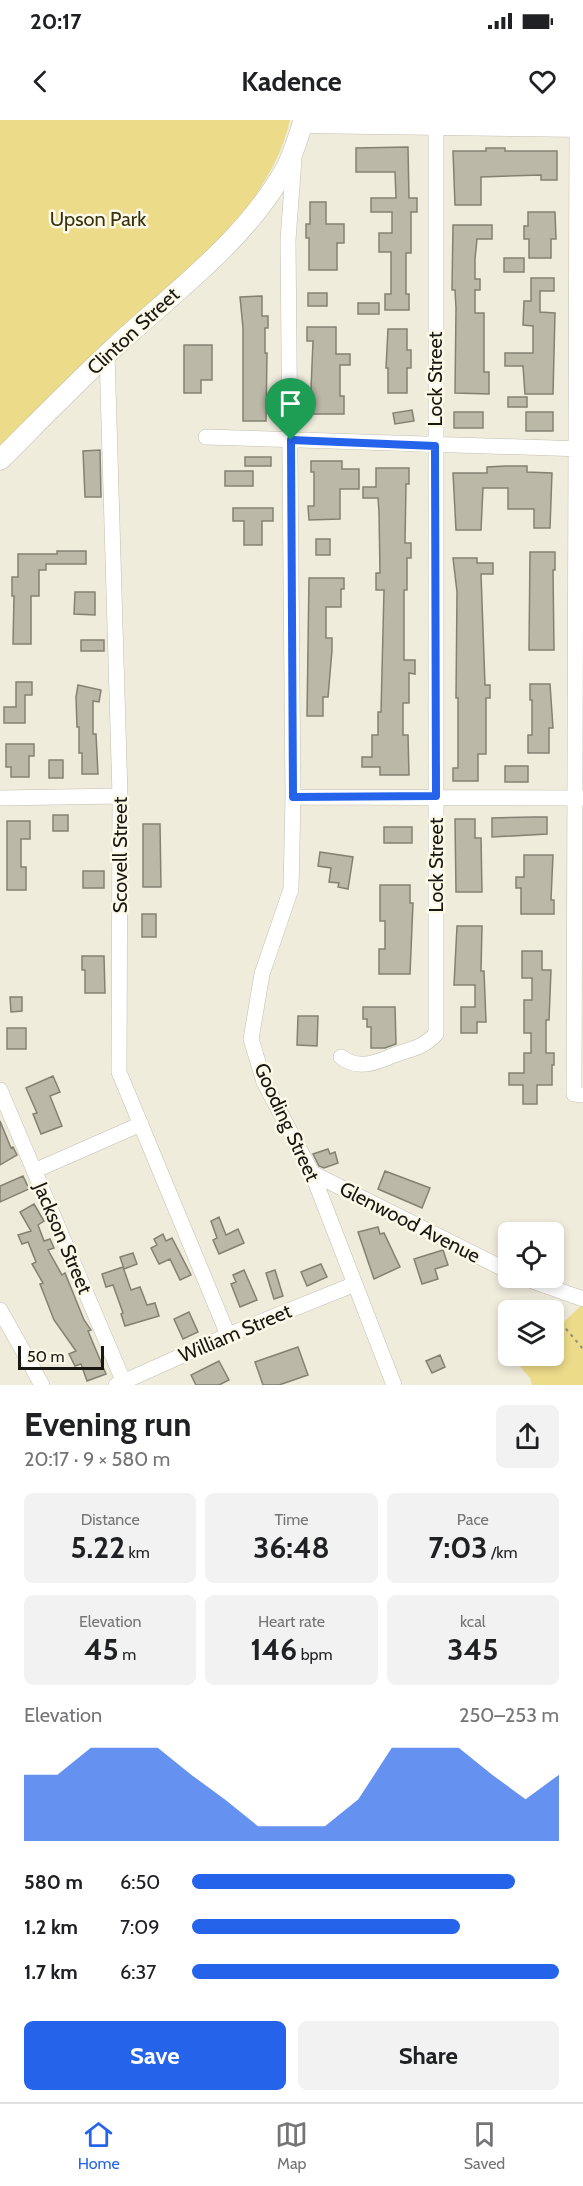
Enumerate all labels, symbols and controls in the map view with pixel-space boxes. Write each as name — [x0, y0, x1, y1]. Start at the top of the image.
text: 20:17 — [30, 8, 81, 35]
icon: back — [24, 65, 57, 98]
text: Kadence — [241, 65, 342, 98]
icon: heart — [526, 65, 559, 98]
park label: Upson Park — [50, 207, 146, 231]
street label: Clinton Street — [82, 282, 184, 380]
street label: Lock Street — [423, 331, 447, 426]
pin — [265, 378, 316, 440]
icon: arrive — [274, 387, 307, 420]
street label: Scovell Street — [108, 796, 132, 913]
street label: Lock Street — [424, 817, 448, 912]
street label: Gooding Street — [249, 1059, 325, 1185]
street label: Glenwood Avenue — [336, 1176, 484, 1268]
street label: Jackson Street — [28, 1178, 97, 1298]
map controls — [498, 1222, 564, 1366]
button: locate — [498, 1222, 564, 1288]
street label: William Street — [175, 1298, 295, 1367]
button: layers — [498, 1300, 564, 1366]
scale bar — [18, 1343, 104, 1370]
text: 50 m — [27, 1347, 64, 1366]
text: Evening run — [24, 1404, 191, 1444]
button: share — [496, 1405, 559, 1468]
text: 20:17 · 9 × 580 m — [24, 1447, 170, 1471]
text: Distance — [81, 1510, 140, 1529]
text: Time — [274, 1510, 308, 1529]
text: Pace — [457, 1510, 489, 1529]
text: 5.22 — [71, 1529, 125, 1566]
text: 36:48 — [253, 1529, 330, 1566]
text: 7:03 — [428, 1529, 487, 1566]
text: km — [125, 1543, 150, 1562]
text: /km — [487, 1543, 517, 1562]
text: Elevation — [79, 1612, 141, 1631]
text: Heart rate — [258, 1612, 325, 1631]
text: kcal — [460, 1612, 486, 1631]
text: 45 — [84, 1631, 119, 1668]
text: 146 — [250, 1631, 297, 1668]
text: 345 — [447, 1631, 498, 1668]
text: m — [119, 1645, 136, 1664]
text: bpm — [297, 1645, 332, 1664]
text: Elevation — [24, 1703, 102, 1727]
text: 250–253 m — [459, 1703, 559, 1727]
text: 580 m — [24, 1870, 83, 1894]
text: 6:50 — [120, 1870, 160, 1894]
text: 1.2 km — [24, 1915, 78, 1939]
text: 7:09 — [120, 1915, 160, 1939]
text: 1.7 km — [24, 1960, 78, 1984]
text: 6:37 — [120, 1960, 156, 1984]
button: Save — [24, 2021, 286, 2090]
button: Share — [298, 2021, 559, 2090]
tab: Home — [78, 2118, 120, 2173]
tab: Map — [275, 2118, 308, 2173]
tab: Saved — [464, 2118, 505, 2173]

